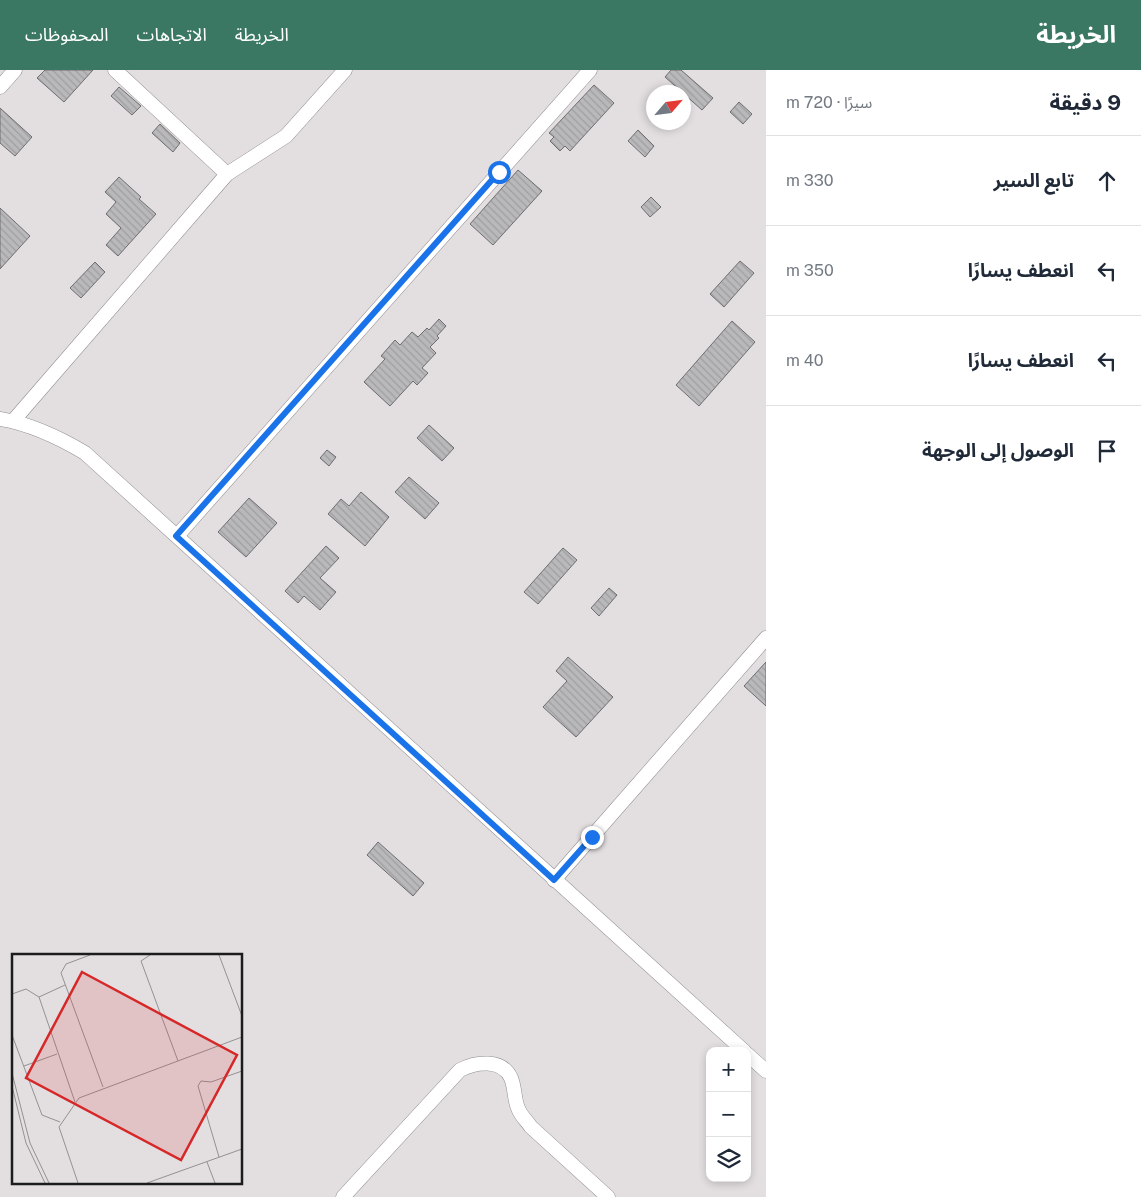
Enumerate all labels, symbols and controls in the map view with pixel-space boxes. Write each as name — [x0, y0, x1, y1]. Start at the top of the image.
text: الخريطة — [1036, 20, 1116, 48]
text: المحفوظات — [25, 24, 109, 45]
text: الاتجاهات — [137, 24, 207, 45]
text: الخريطة — [235, 24, 289, 45]
north arrow — [646, 85, 691, 130]
text: 9 دقيقة — [1050, 90, 1121, 115]
text: سيرًا · 720 m — [786, 93, 872, 112]
route start — [488, 161, 511, 184]
icon: ahead — [1093, 167, 1121, 195]
text: تابع السير — [993, 169, 1074, 191]
text: 330 m — [786, 171, 833, 190]
icon: left — [1093, 257, 1121, 285]
text: انعطف يسارًا — [968, 259, 1074, 281]
text: 350 m — [786, 261, 834, 280]
icon: left — [1093, 347, 1121, 375]
text: انعطف يسارًا — [968, 349, 1074, 371]
text: 40 m — [786, 351, 824, 370]
icon: arrive — [1093, 437, 1121, 465]
text: الوصول إلى الوجهة — [922, 439, 1074, 461]
route end — [581, 826, 604, 849]
inset map — [12, 954, 242, 1184]
map controls — [706, 1047, 751, 1182]
button: + — [706, 1047, 751, 1092]
button: − — [706, 1092, 751, 1137]
button: layers — [706, 1137, 751, 1182]

